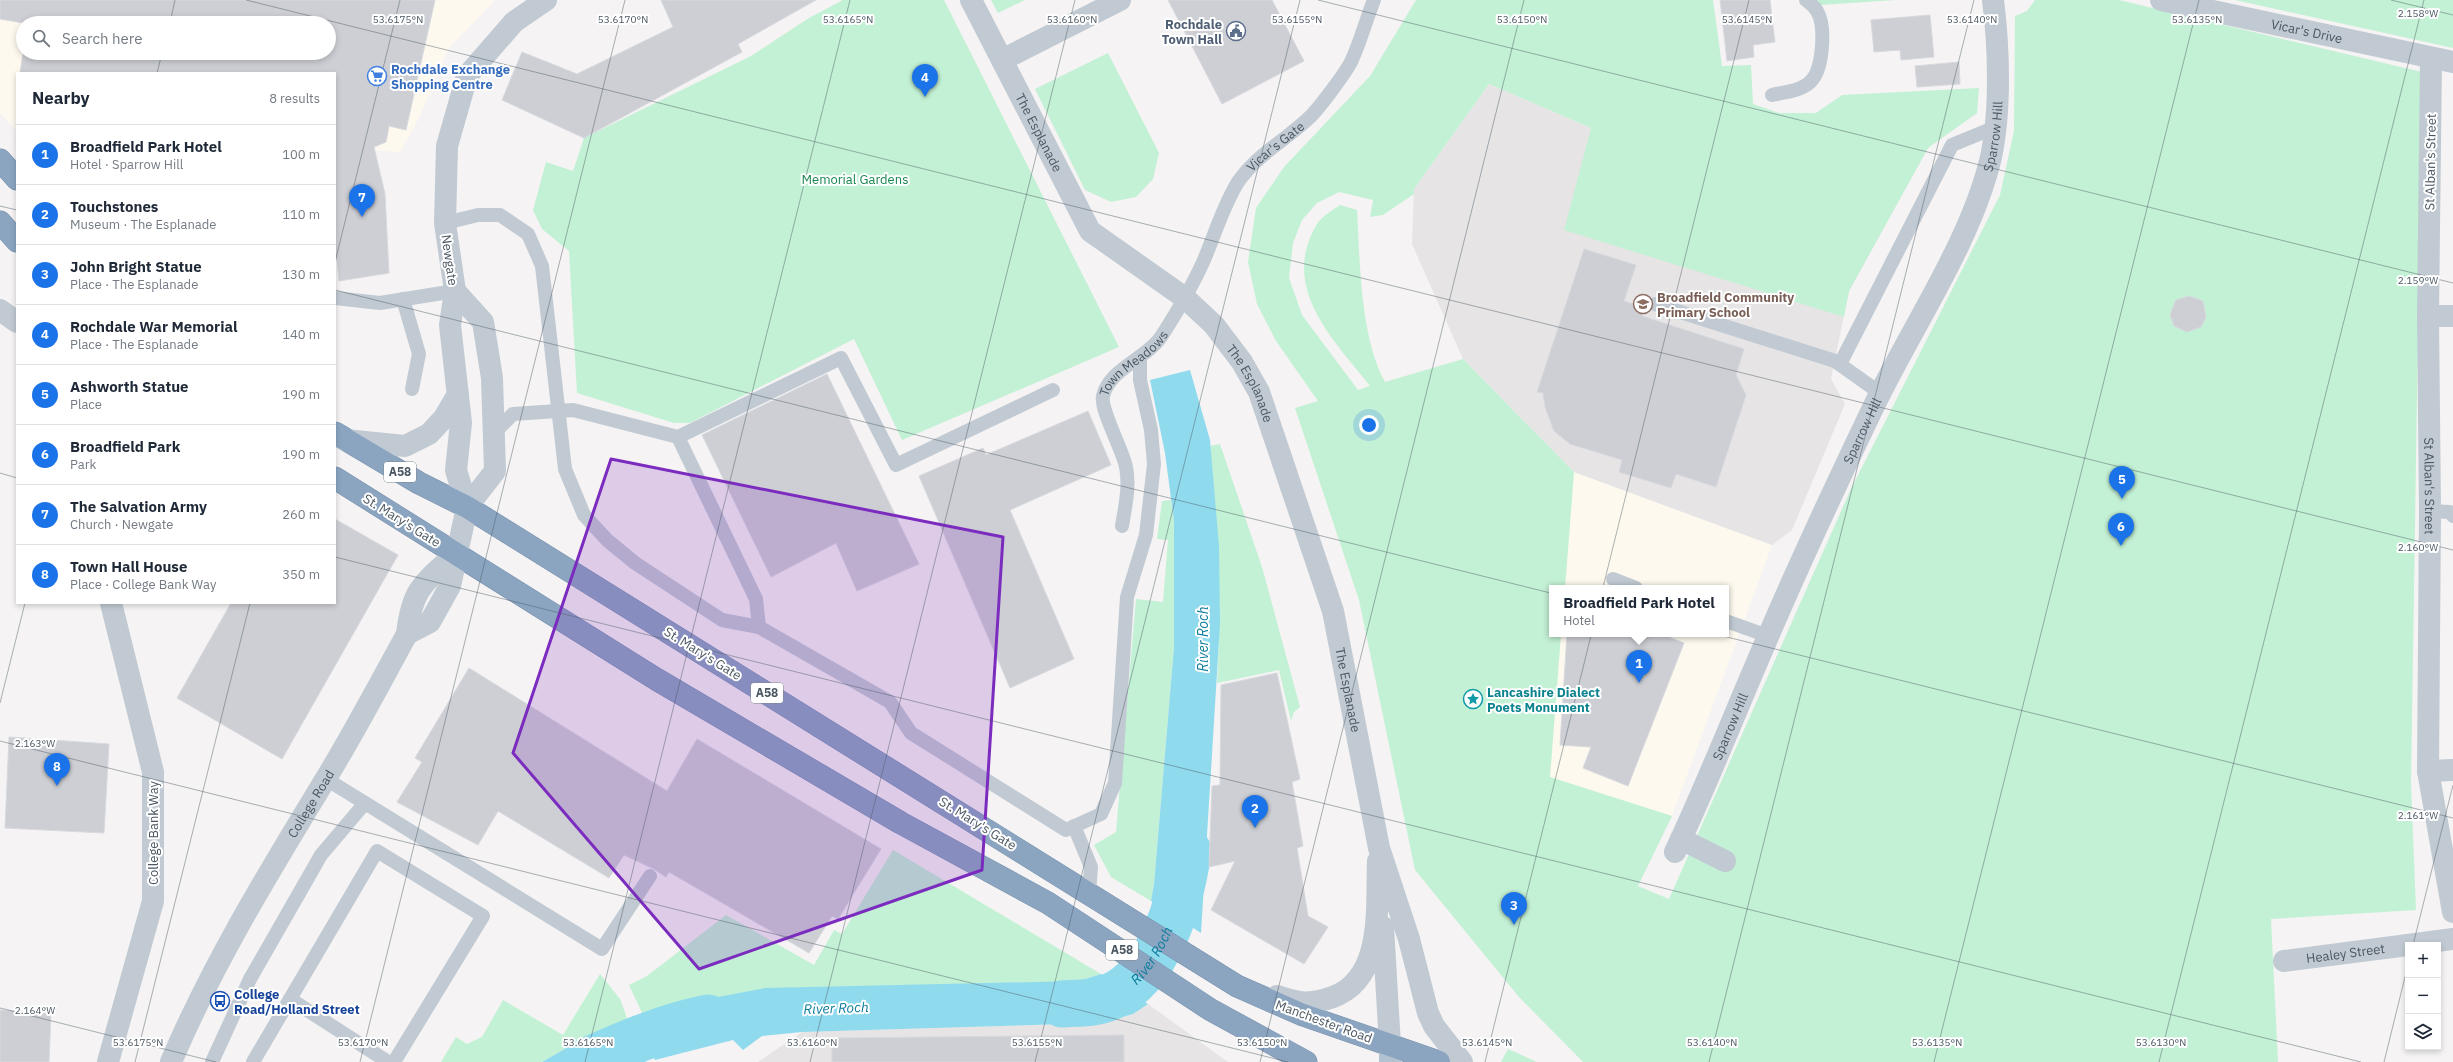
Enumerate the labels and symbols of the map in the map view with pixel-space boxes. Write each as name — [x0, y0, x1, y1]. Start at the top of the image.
text: 2.158°W — [2398, 7, 2438, 20]
text: 53.6175°N — [373, 13, 423, 26]
text: 53.6170°N — [598, 13, 648, 26]
text: 53.6165°N — [823, 13, 873, 26]
text: 53.6160°N — [1047, 13, 1097, 26]
text: 53.6155°N — [1272, 13, 1322, 26]
text: 53.6150°N — [1497, 13, 1547, 26]
text: 53.6145°N — [1722, 13, 1772, 26]
text: 53.6140°N — [1947, 13, 1997, 26]
text: 53.6135°N — [2172, 13, 2222, 26]
place label: Rochdale Town Hall — [1162, 16, 1222, 48]
street label: Vicar's Drive — [2269, 16, 2344, 47]
public building icon: Rochdale Town Hall — [1225, 20, 1247, 42]
place label: Rochdale Exchange Shopping Centre — [391, 61, 510, 93]
pin: 4 — [912, 64, 938, 97]
supermarket icon: Rochdale Exchange Shopping Centre — [366, 65, 388, 87]
street label: The Esplanade — [1012, 91, 1066, 175]
street label: Sparrow Hill — [1980, 100, 2007, 174]
street label: St Alban's Street — [2421, 113, 2440, 211]
street label: Vicar's Gate — [1243, 118, 1308, 175]
park label: Memorial Gardens — [802, 171, 908, 188]
pin: 7 — [349, 184, 375, 217]
street label: Newgate — [438, 233, 462, 287]
text: 2.159°W — [2398, 274, 2438, 287]
place label: Broadfield Community Primary School — [1657, 289, 1794, 321]
school or university icon: Broadfield Community Primary School — [1632, 293, 1654, 315]
street label: Town Meadows — [1095, 327, 1172, 398]
street label: The Esplanade — [1223, 341, 1277, 425]
street label: Sparrow Hill — [1839, 395, 1886, 467]
your location — [1359, 415, 1379, 435]
street label: St Alban's Street — [2420, 437, 2438, 535]
road number: A58 — [384, 462, 416, 482]
pin: 5 — [2109, 466, 2135, 499]
street label: St. Mary's Gate — [360, 490, 444, 551]
pin: 6 — [2108, 513, 2134, 546]
text: 2.160°W — [2398, 541, 2438, 554]
water label: River Roch — [1194, 606, 1212, 672]
street label: St. Mary's Gate — [661, 623, 745, 684]
street label: The Esplanade — [1331, 646, 1364, 734]
pin: 1 — [1626, 650, 1652, 683]
road number: A58 — [751, 683, 783, 703]
place label: Lancashire Dialect Poets Monument — [1487, 684, 1600, 716]
place icon: Lancashire Dialect Poets Monument — [1462, 688, 1484, 710]
street label: Sparrow Hill — [1709, 690, 1752, 763]
text: 2.163°W — [15, 737, 55, 750]
pin: 8 — [44, 753, 70, 786]
street label: College Road — [284, 767, 338, 841]
street label: College Bank Way — [145, 780, 162, 885]
street label: St. Mary's Gate — [936, 793, 1020, 854]
pin: 2 — [1242, 795, 1268, 828]
text: 2.161°W — [2398, 809, 2438, 822]
pin: 3 — [1501, 892, 1527, 925]
water label: River Roch — [1127, 924, 1176, 989]
road number: A58 — [1106, 940, 1138, 960]
street label: Healey Street — [2305, 940, 2386, 967]
place label: College Road/Holland Street — [234, 986, 360, 1018]
bus stop icon: College Road/Holland Street — [209, 990, 231, 1012]
street label: Manchester Road — [1273, 996, 1374, 1047]
water label: River Roch — [803, 998, 869, 1018]
text: 2.164°W — [15, 1004, 55, 1017]
text: 53.6175°N — [113, 1036, 163, 1049]
text: 53.6170°N — [338, 1036, 388, 1049]
text: 53.6165°N — [563, 1036, 613, 1049]
text: 53.6160°N — [787, 1036, 837, 1049]
text: 53.6155°N — [1012, 1036, 1062, 1049]
text: 53.6150°N — [1237, 1036, 1287, 1049]
text: 53.6145°N — [1462, 1036, 1512, 1049]
text: 53.6140°N — [1687, 1036, 1737, 1049]
text: 53.6135°N — [1912, 1036, 1962, 1049]
text: 53.6130°N — [2136, 1036, 2186, 1049]

